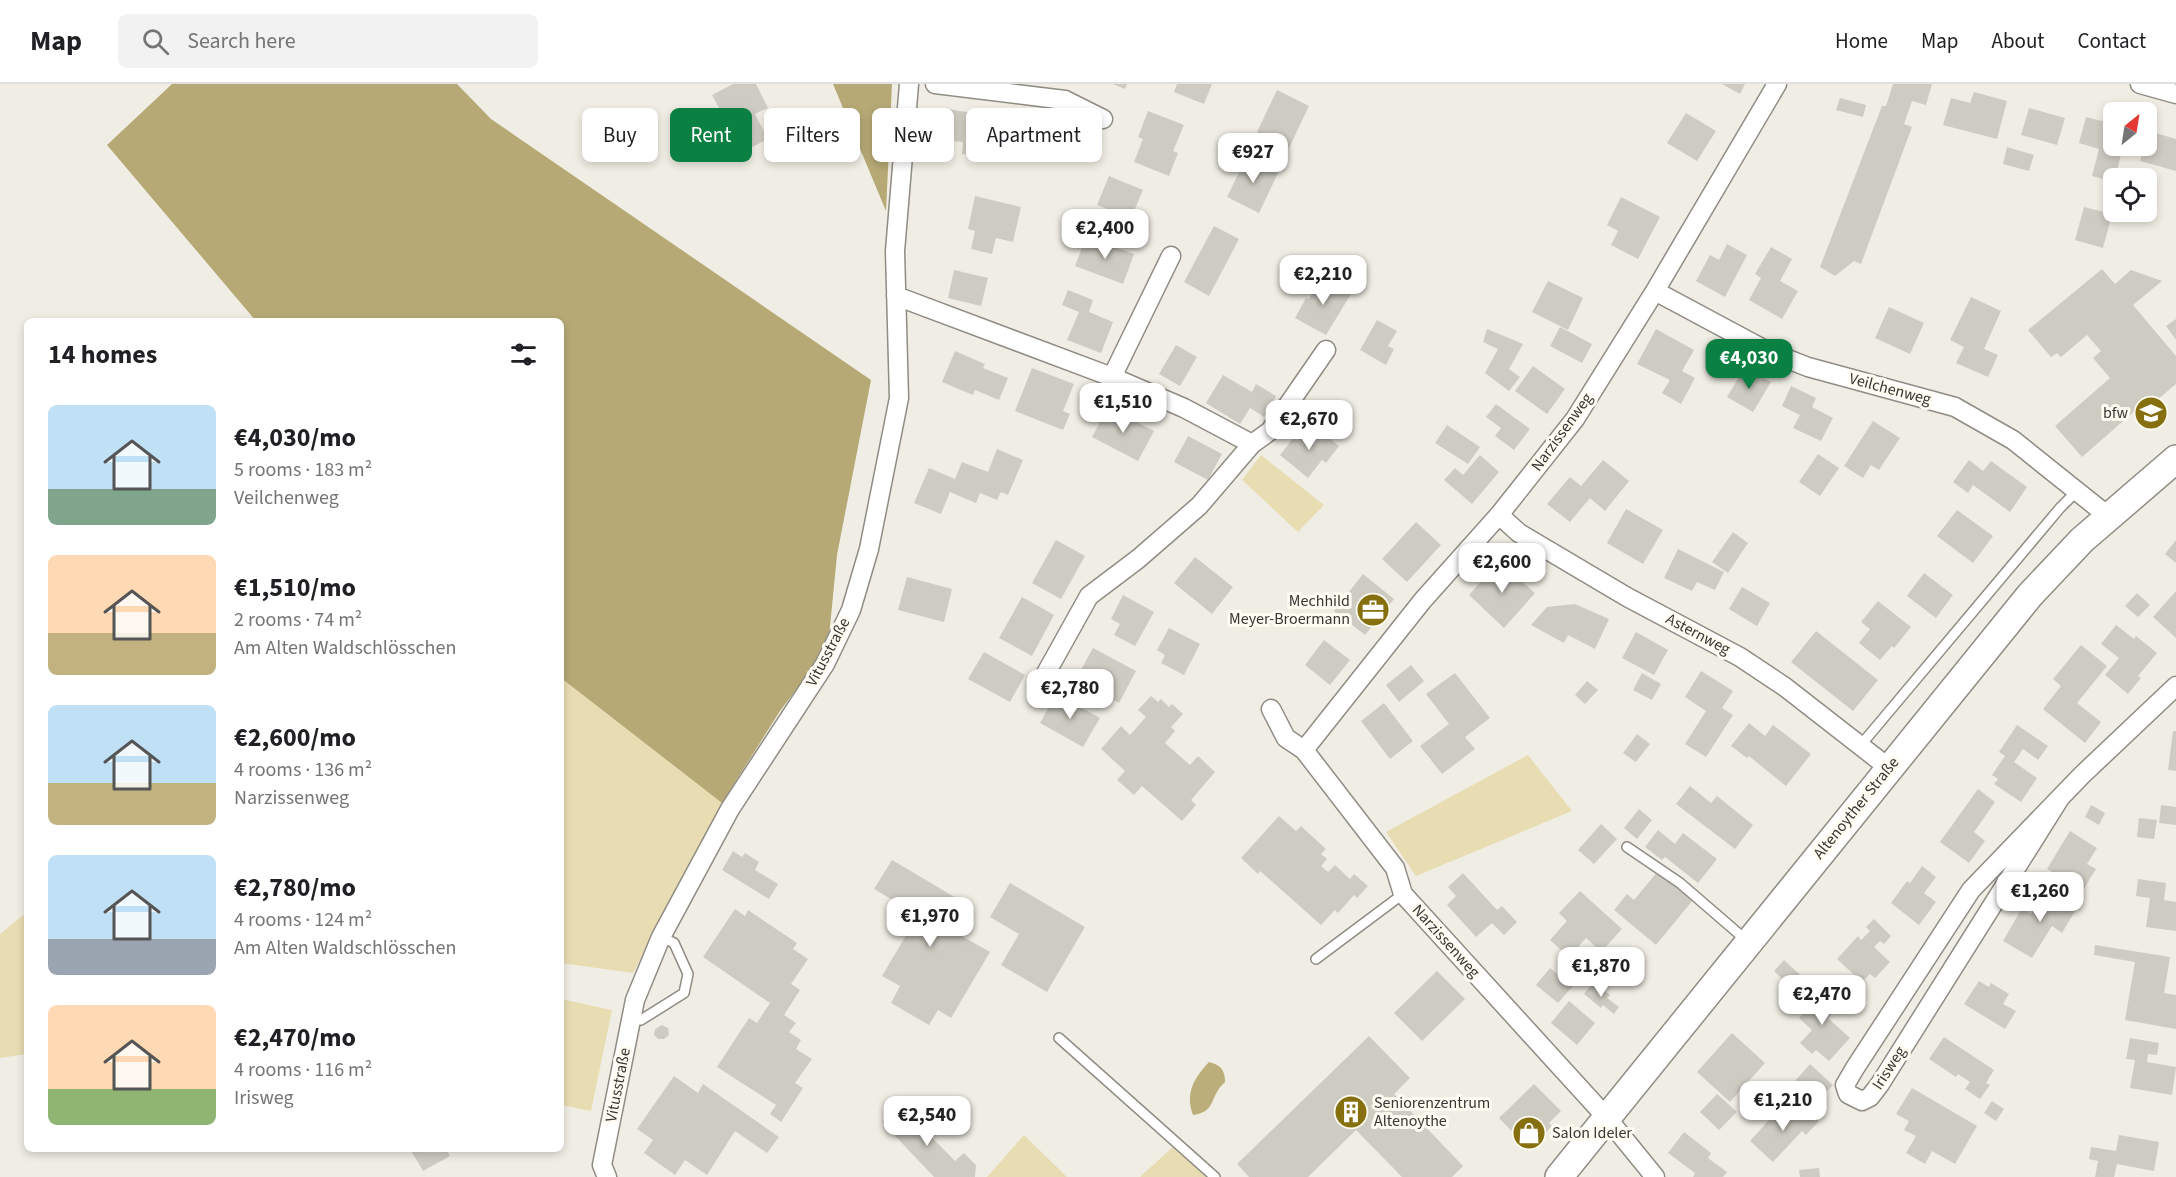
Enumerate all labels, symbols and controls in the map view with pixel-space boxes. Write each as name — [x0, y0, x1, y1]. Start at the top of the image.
search box — [118, 14, 538, 68]
text: Map — [30, 21, 82, 61]
icon: search — [139, 25, 172, 58]
text: Search here — [187, 25, 296, 57]
text: Home — [1835, 26, 1888, 56]
text: Map — [1921, 26, 1959, 56]
text: About — [1992, 26, 2044, 56]
text: Contact — [2077, 26, 2146, 56]
north arrow — [2103, 102, 2157, 156]
map controls — [2103, 102, 2157, 222]
chip: Buy — [582, 108, 658, 162]
chip: Rent — [670, 108, 752, 162]
chip: Filters — [764, 108, 860, 162]
chip: New — [872, 108, 954, 162]
chip: Apartment — [966, 108, 1102, 162]
pin: €927 — [1217, 133, 1289, 184]
text: €927 — [1232, 138, 1274, 166]
button: locate — [2103, 168, 2157, 222]
pin: €2,400 — [1056, 209, 1154, 260]
text: €2,400 — [1076, 214, 1134, 242]
pin: €2,210 — [1274, 255, 1372, 306]
text: €2,210 — [1294, 260, 1352, 288]
text: 14 homes — [48, 336, 157, 373]
icon: filters — [507, 338, 540, 371]
pin: €4,030 — [1700, 339, 1798, 390]
text: €4,030 — [1720, 344, 1778, 372]
street label: Veilchenweg — [1847, 368, 1933, 410]
pin: €1,510 — [1074, 383, 1172, 434]
text: €1,510 — [1094, 388, 1152, 416]
street label: Narzissenweg — [1526, 388, 1598, 476]
school or university icon: bfw — [2133, 395, 2169, 431]
pin: €2,670 — [1260, 400, 1358, 451]
place label: bfw — [2103, 402, 2128, 424]
text: €2,670 — [1280, 405, 1338, 433]
text: €4,030/mo — [234, 419, 356, 456]
icon: home — [96, 429, 168, 501]
text: 5 rooms · 183 m² — [234, 456, 372, 484]
text: Veilchenweg — [234, 484, 339, 512]
pin: €2,600 — [1453, 543, 1551, 594]
text: €2,600 — [1473, 548, 1531, 576]
text: €1,510/mo — [234, 569, 356, 606]
icon: home — [96, 579, 168, 651]
place label: Mechhild Meyer-Broermann — [1229, 590, 1350, 630]
office icon: Mechhild Meyer-Broermann — [1355, 592, 1391, 628]
text: 2 rooms · 74 m² — [234, 606, 362, 634]
street label: Asternweg — [1662, 608, 1734, 660]
street label: Vitusstraße — [801, 614, 855, 690]
text: Am Alten Waldschlösschen — [234, 634, 456, 662]
pin: €2,780 — [1021, 669, 1119, 720]
text: €2,780 — [1041, 674, 1099, 702]
text: €2,600/mo — [234, 719, 356, 756]
icon: home — [96, 729, 168, 801]
street label: Altenoyther Straße — [1808, 752, 1904, 864]
text: 4 rooms · 136 m² — [234, 756, 372, 784]
text: Narzissenweg — [234, 784, 349, 812]
text: €2,780/mo — [234, 869, 356, 906]
pin: €1,260 — [1991, 872, 2089, 923]
text: €1,260 — [2011, 877, 2069, 905]
icon: home — [96, 879, 168, 951]
pin: €1,970 — [881, 897, 979, 948]
street label: Narzissenweg — [1407, 899, 1485, 983]
text: €1,970 — [901, 902, 959, 930]
text: 4 rooms · 124 m² — [234, 906, 372, 934]
text: Am Alten Waldschlösschen — [234, 934, 456, 962]
pin: €1,870 — [1552, 947, 1650, 998]
text: €1,870 — [1572, 952, 1630, 980]
pin: €2,470 — [1773, 975, 1871, 1026]
text: €2,470 — [1793, 980, 1851, 1008]
text: €2,470/mo — [234, 1019, 356, 1056]
icon: home — [96, 1029, 168, 1101]
street label: Irisweg — [1867, 1042, 1911, 1094]
street label: Vitusstraße — [600, 1046, 636, 1124]
text: 4 rooms · 116 m² — [234, 1056, 372, 1084]
pin: €1,210 — [1734, 1081, 1832, 1132]
text: Irisweg — [234, 1084, 294, 1112]
text: €1,210 — [1754, 1086, 1812, 1114]
place label: Seniorenzentrum Altenoythe — [1374, 1092, 1490, 1132]
building icon: Seniorenzentrum Altenoythe — [1333, 1094, 1369, 1130]
pin: €2,540 — [878, 1096, 976, 1147]
text: €2,540 — [898, 1101, 956, 1129]
shop icon: Salon Ideler — [1511, 1115, 1547, 1151]
place label: Salon Ideler — [1552, 1122, 1632, 1144]

